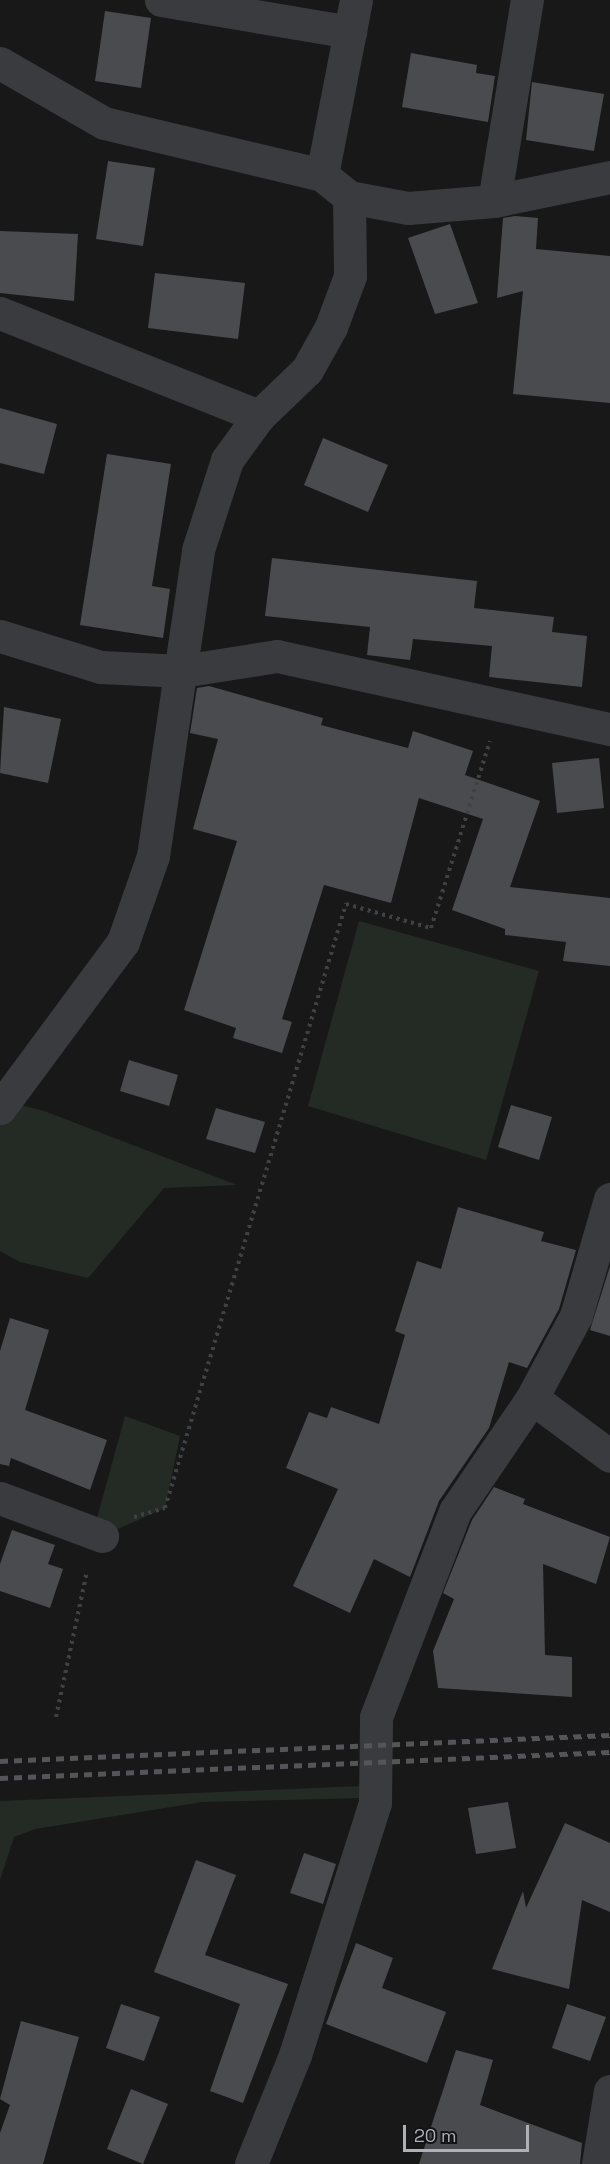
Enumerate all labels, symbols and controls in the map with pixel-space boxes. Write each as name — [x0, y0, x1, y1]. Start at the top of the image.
scale bar — [406, 2113, 532, 2151]
text: 20 m — [414, 2124, 457, 2147]

